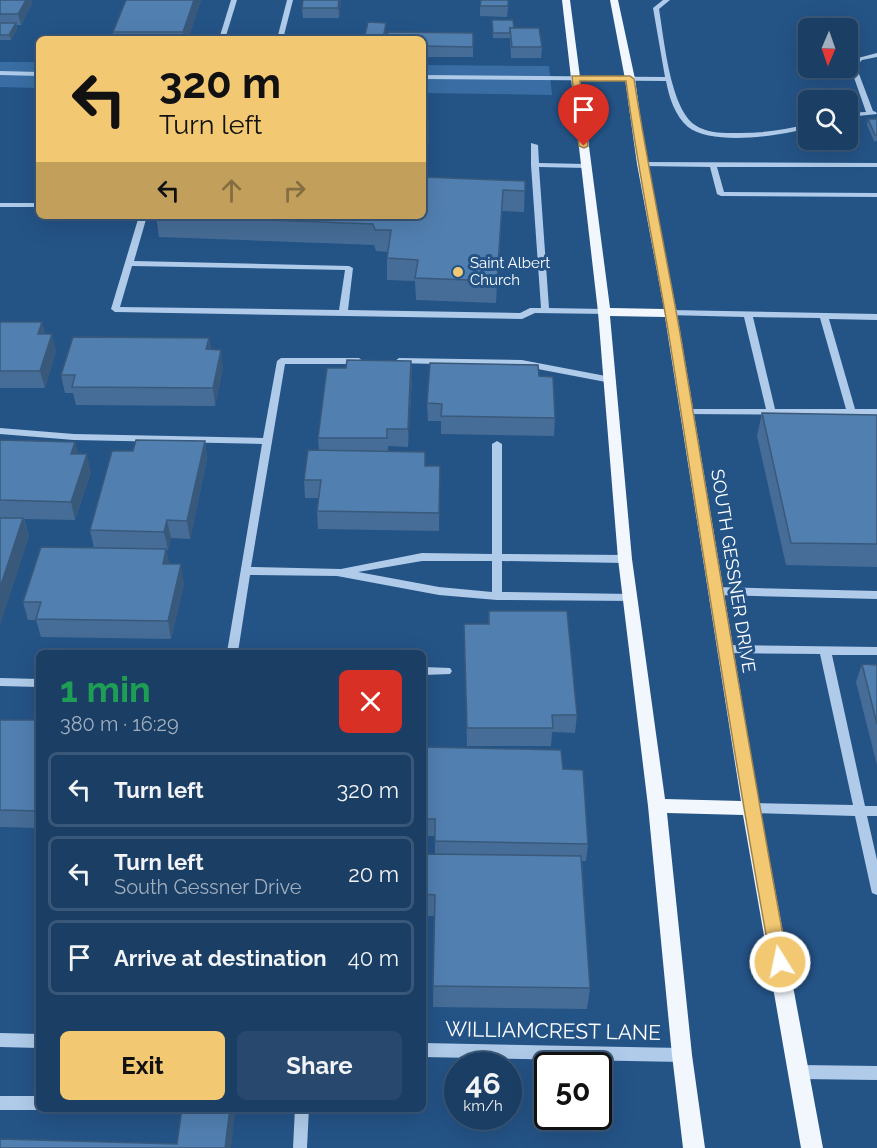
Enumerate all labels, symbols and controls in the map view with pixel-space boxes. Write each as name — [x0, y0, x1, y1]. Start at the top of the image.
north arrow — [798, 18, 858, 78]
map controls — [798, 18, 858, 150]
text: 320 m — [159, 59, 281, 108]
icon: left — [60, 60, 138, 138]
pin — [558, 84, 609, 146]
button: search — [798, 90, 858, 150]
icon: arrive — [567, 93, 600, 126]
text: Turn left — [159, 109, 262, 140]
icon: left — [152, 174, 185, 207]
icon: ahead — [215, 174, 248, 207]
icon: right — [278, 174, 311, 207]
place label: Saint Albert Church — [470, 254, 550, 289]
marker: Saint Albert Church — [451, 265, 465, 279]
street label: SOUTH GESSNER DRIVE — [707, 468, 760, 674]
text: 1 min — [60, 668, 151, 710]
button: close — [339, 670, 402, 733]
text: 380 m · 16:29 — [60, 712, 179, 736]
icon: left — [63, 773, 96, 806]
text: Turn left — [114, 777, 204, 803]
text: 320 m — [336, 777, 399, 803]
text: Turn left — [114, 849, 204, 875]
icon: left — [63, 857, 96, 890]
text: 20 m — [348, 861, 399, 887]
text: South Gessner Drive — [114, 875, 302, 899]
position arrow — [748, 930, 812, 994]
icon: arrive — [63, 941, 96, 974]
text: Arrive at destination — [114, 945, 327, 971]
text: 40 m — [348, 945, 399, 971]
street label: WILLIAMCREST LANE — [445, 1016, 661, 1045]
button: Exit — [60, 1031, 225, 1100]
button: Share — [237, 1031, 402, 1100]
speed limit sign: 50 — [534, 1052, 612, 1130]
text: 46 — [465, 1066, 501, 1101]
text: km/h — [463, 1097, 503, 1115]

